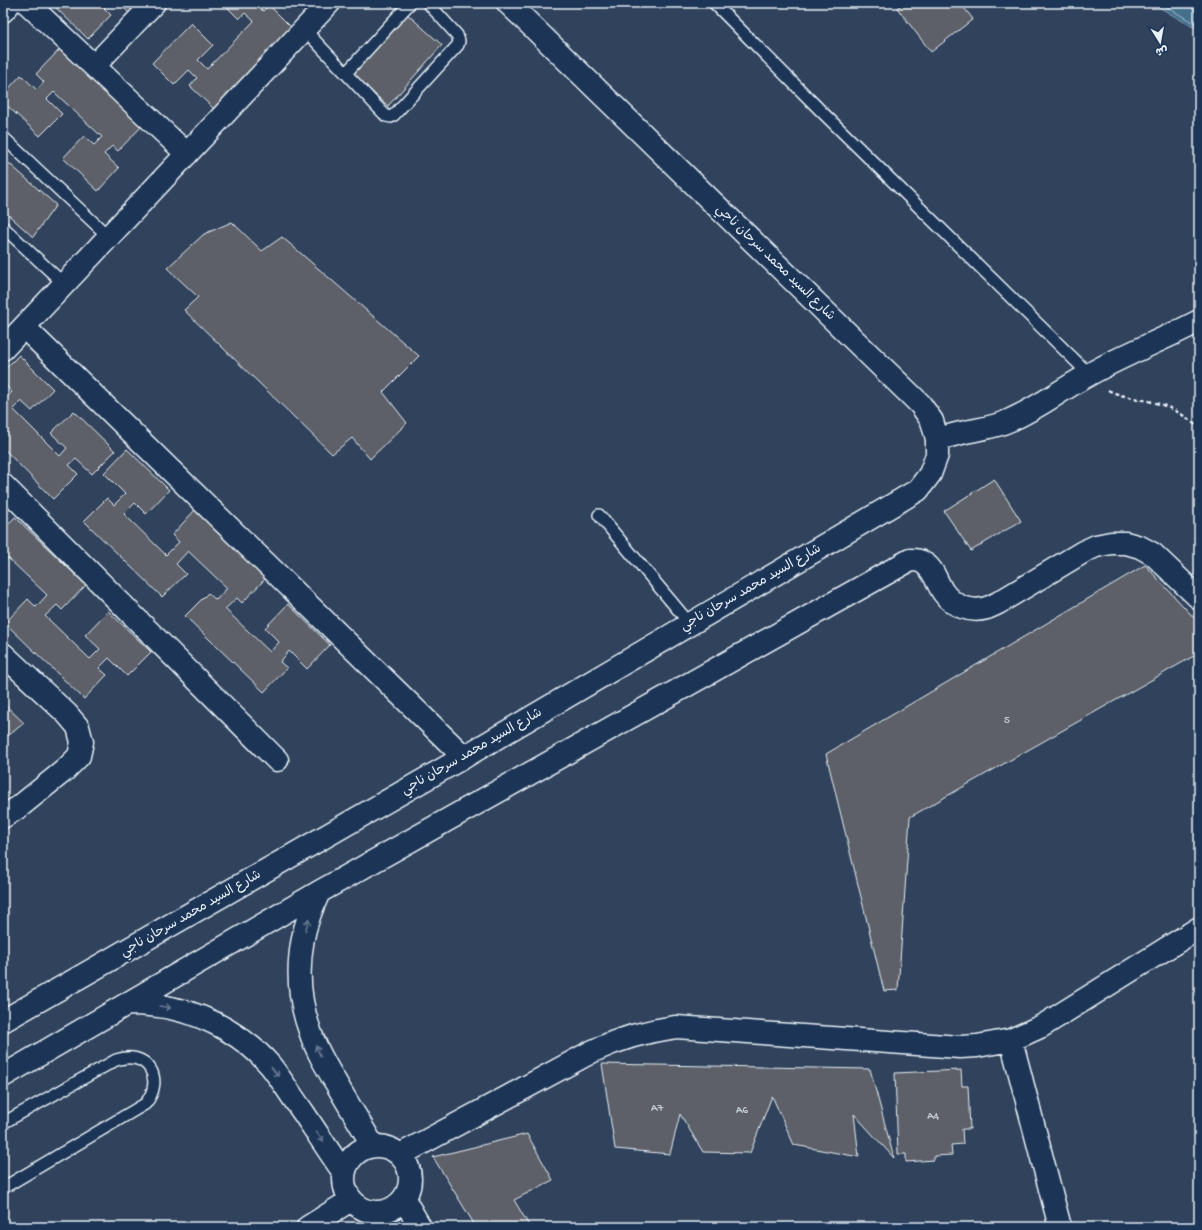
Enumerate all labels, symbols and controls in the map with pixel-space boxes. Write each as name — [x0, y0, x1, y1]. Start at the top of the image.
north arrow — [1140, 22, 1180, 62]
text: ش — [1154, 43, 1169, 57]
street label: شارع السيد محمد سرحان ناجي — [711, 202, 838, 325]
street label: شارع السيد محمد سرحان ناجي — [678, 541, 825, 636]
street label: شارع السيد محمد سرحان ناجي — [399, 705, 546, 800]
house number: 5 — [1004, 715, 1010, 727]
street label: شارع السيد محمد سرحان ناجي — [118, 867, 265, 962]
one-way arrow — [304, 918, 311, 931]
one-way arrow — [159, 1003, 172, 1011]
one-way arrow — [314, 1045, 321, 1057]
one-way arrow — [271, 1066, 279, 1077]
house number: A7 — [651, 1103, 663, 1115]
house number: A6 — [736, 1105, 748, 1117]
house number: A4 — [927, 1111, 940, 1123]
one-way arrow — [316, 1131, 324, 1142]

